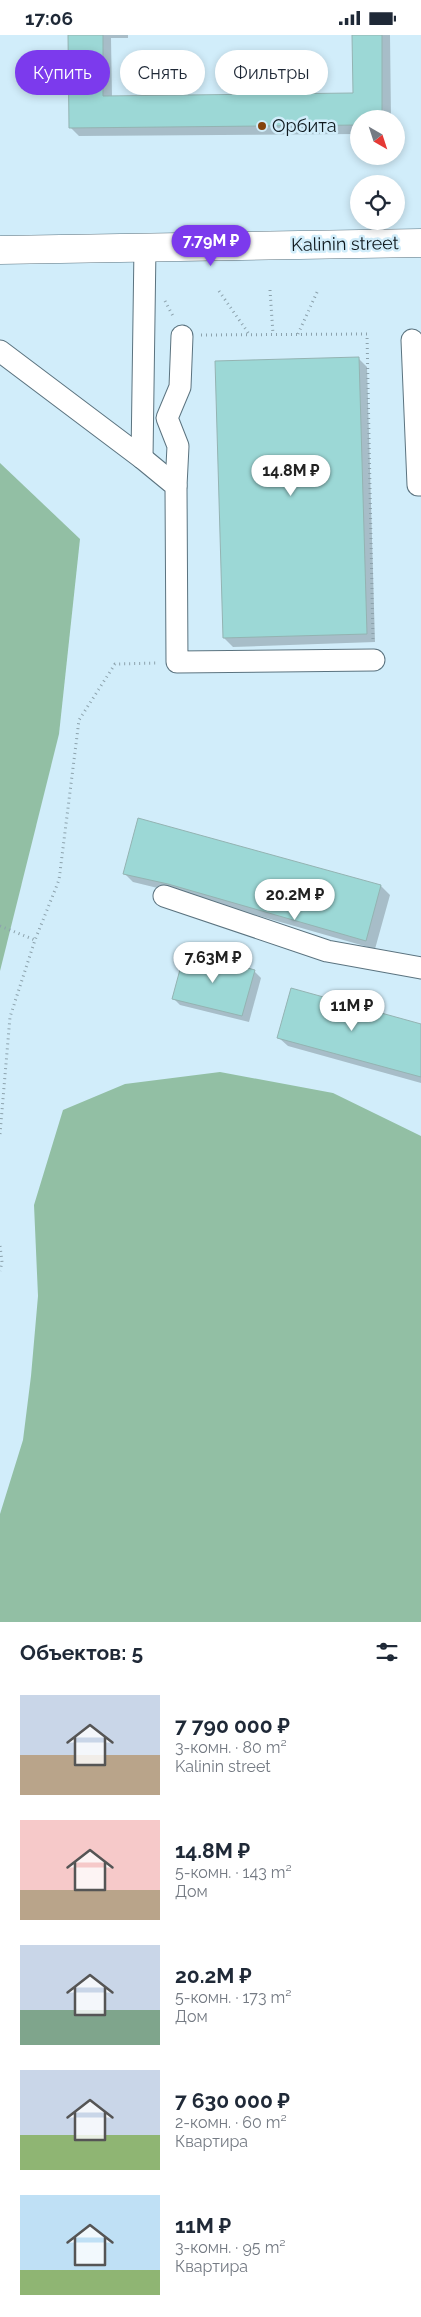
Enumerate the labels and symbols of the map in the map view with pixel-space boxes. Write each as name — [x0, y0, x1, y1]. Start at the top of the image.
north arrow — [350, 110, 405, 165]
place label: Орбита — [272, 115, 337, 136]
marker: Орбита — [256, 120, 268, 132]
pin: 7.79M ₽ — [165, 225, 257, 267]
street label: Kalinin street — [291, 232, 399, 255]
pin: 14.8M ₽ — [245, 455, 337, 497]
pin: 20.2M ₽ — [249, 879, 341, 921]
pin: 7.63M ₽ — [167, 941, 259, 984]
pin: 11M ₽ — [317, 989, 387, 1032]

